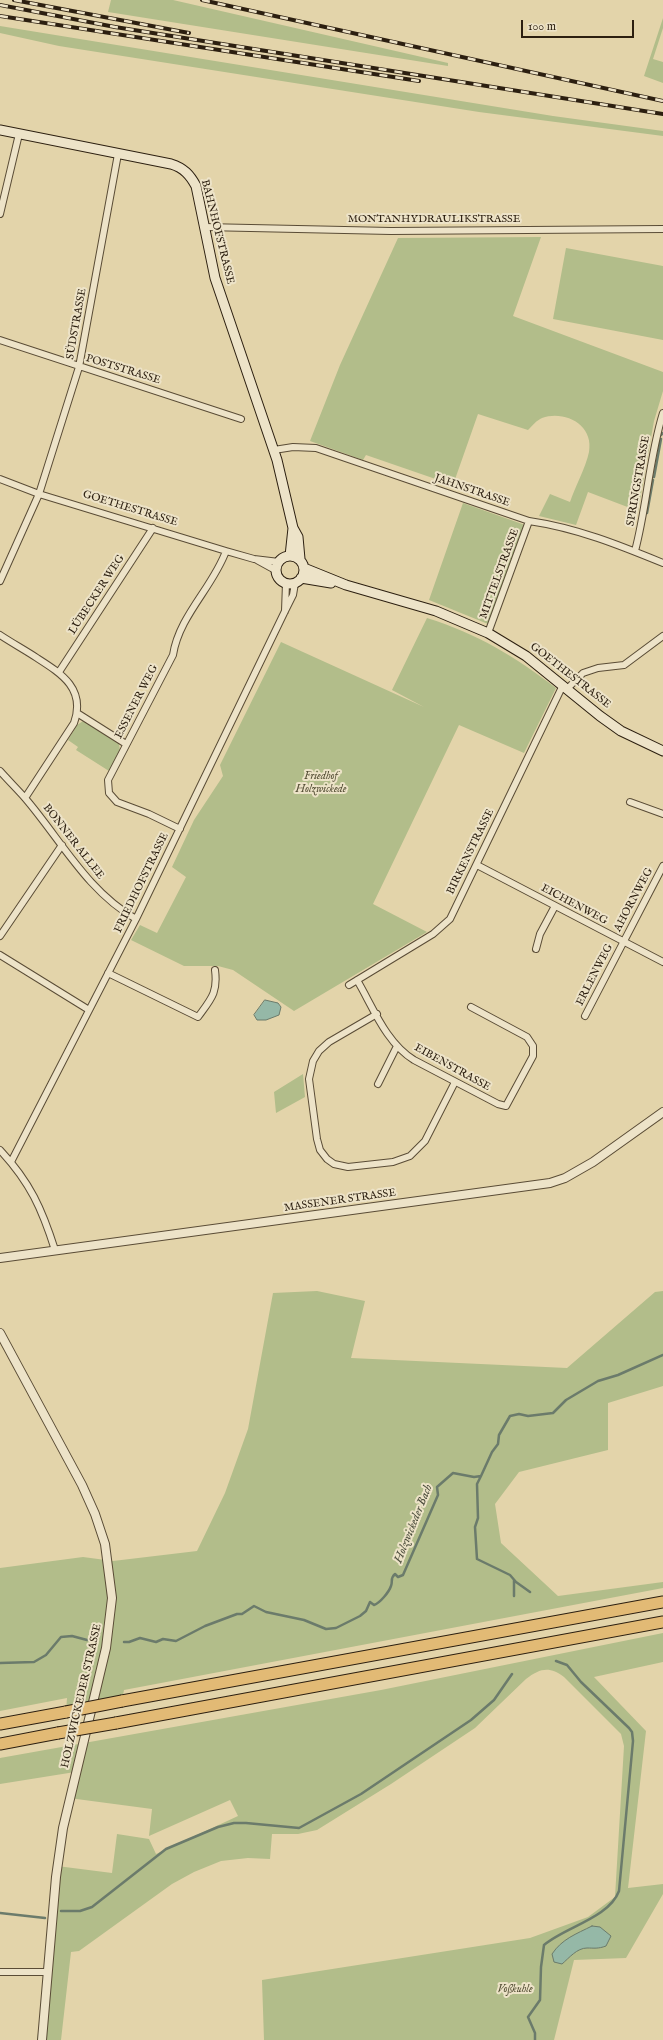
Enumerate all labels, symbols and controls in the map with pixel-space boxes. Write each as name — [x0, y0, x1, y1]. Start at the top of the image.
scale bar — [523, 12, 636, 38]
text: 100 m — [528, 19, 556, 34]
street label: BAHNHOFSTRASSE — [198, 178, 236, 286]
street label: MONTANHYDRAULIKSTRASSE — [348, 213, 520, 227]
street label: SÜDSTRASSE — [64, 287, 90, 361]
street label: POSTSTRASSE — [84, 352, 162, 388]
street label: SPRINGSTRASSE — [625, 435, 653, 527]
street label: JAHNSTRASSE — [433, 472, 511, 510]
street label: GOETHESTRASSE — [81, 488, 179, 530]
street label: MITTELSTRASSE — [478, 527, 522, 621]
street label: LÜBECKER WEG — [66, 553, 128, 637]
street label: GOETHESTRASSE — [527, 640, 613, 712]
street label: ESSENER WEG — [113, 663, 161, 741]
park label: Friedhof Holzwickede — [296, 770, 346, 796]
street label: BONNER ALLEE — [39, 802, 107, 882]
street label: BIRKENSTRASSE — [445, 807, 497, 897]
street label: FRIEDHOFSTRASSE — [112, 831, 172, 935]
street label: AHORNWEG — [612, 866, 656, 934]
street label: EICHENWEG — [538, 882, 610, 928]
street label: ERLENWEG — [574, 942, 616, 1008]
street label: EIBENSTRASSE — [412, 1042, 492, 1094]
street label: MASSENER STRASSE — [283, 1187, 397, 1215]
water label: Holzwickeder Bach — [392, 1483, 436, 1565]
street label: HOLZWICKEDER STRASSE — [59, 1623, 105, 1769]
park label: Voßkuhle — [497, 1983, 533, 1997]

